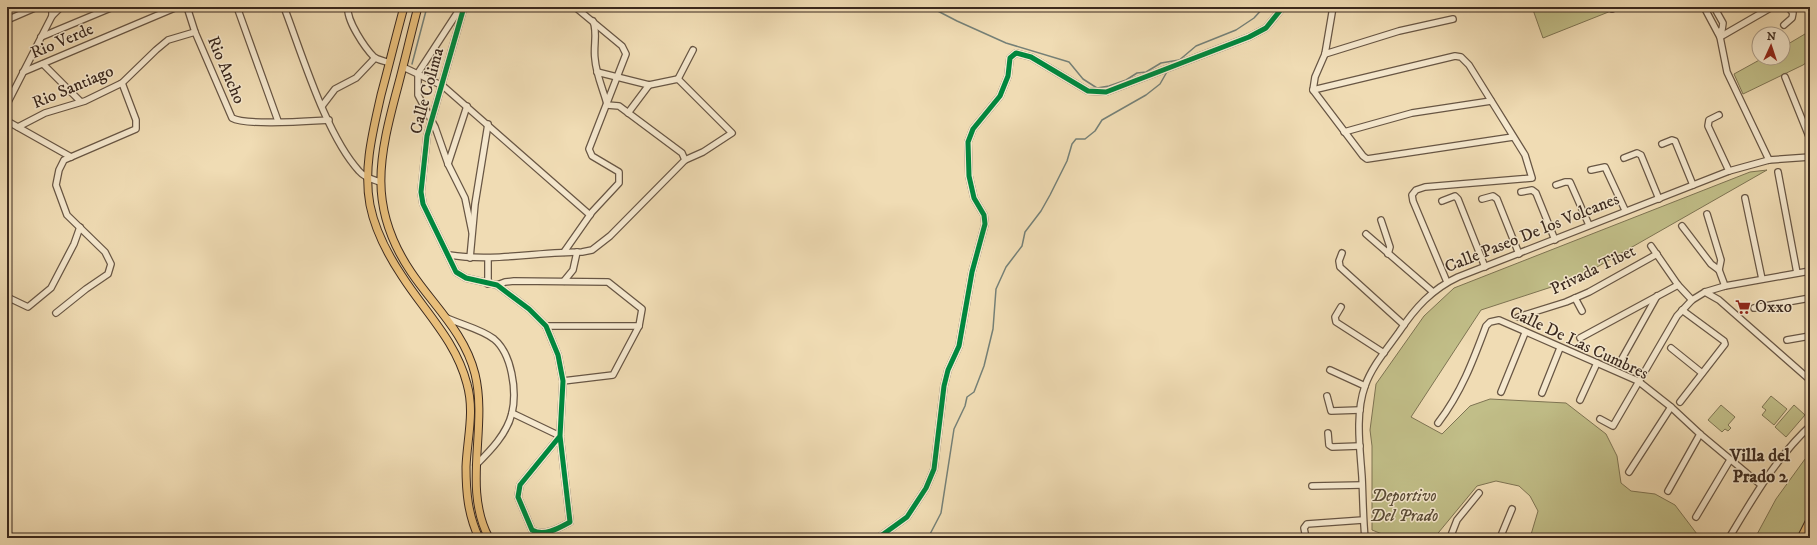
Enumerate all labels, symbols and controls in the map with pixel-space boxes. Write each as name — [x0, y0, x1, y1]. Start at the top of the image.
street label: Rio Verde — [27, 18, 97, 64]
north arrow — [1751, 26, 1791, 66]
text: N — [1767, 30, 1776, 44]
street label: Rio Ancho — [202, 33, 250, 107]
street label: Calle Colima — [405, 45, 449, 137]
street label: Rio Santiago — [29, 60, 117, 114]
street label: Calle Paseo De los Volcanes — [1442, 188, 1623, 278]
street label: Privada Tibet — [1547, 240, 1640, 300]
place label: Oxxo — [1755, 296, 1792, 318]
supermarket icon: Oxxo — [1734, 298, 1752, 316]
street label: Calle De Las Cumbres — [1506, 301, 1652, 385]
district label: Villa del Prado 2 — [1729, 445, 1791, 488]
park label: Deportivo Del Prado — [1370, 485, 1438, 527]

